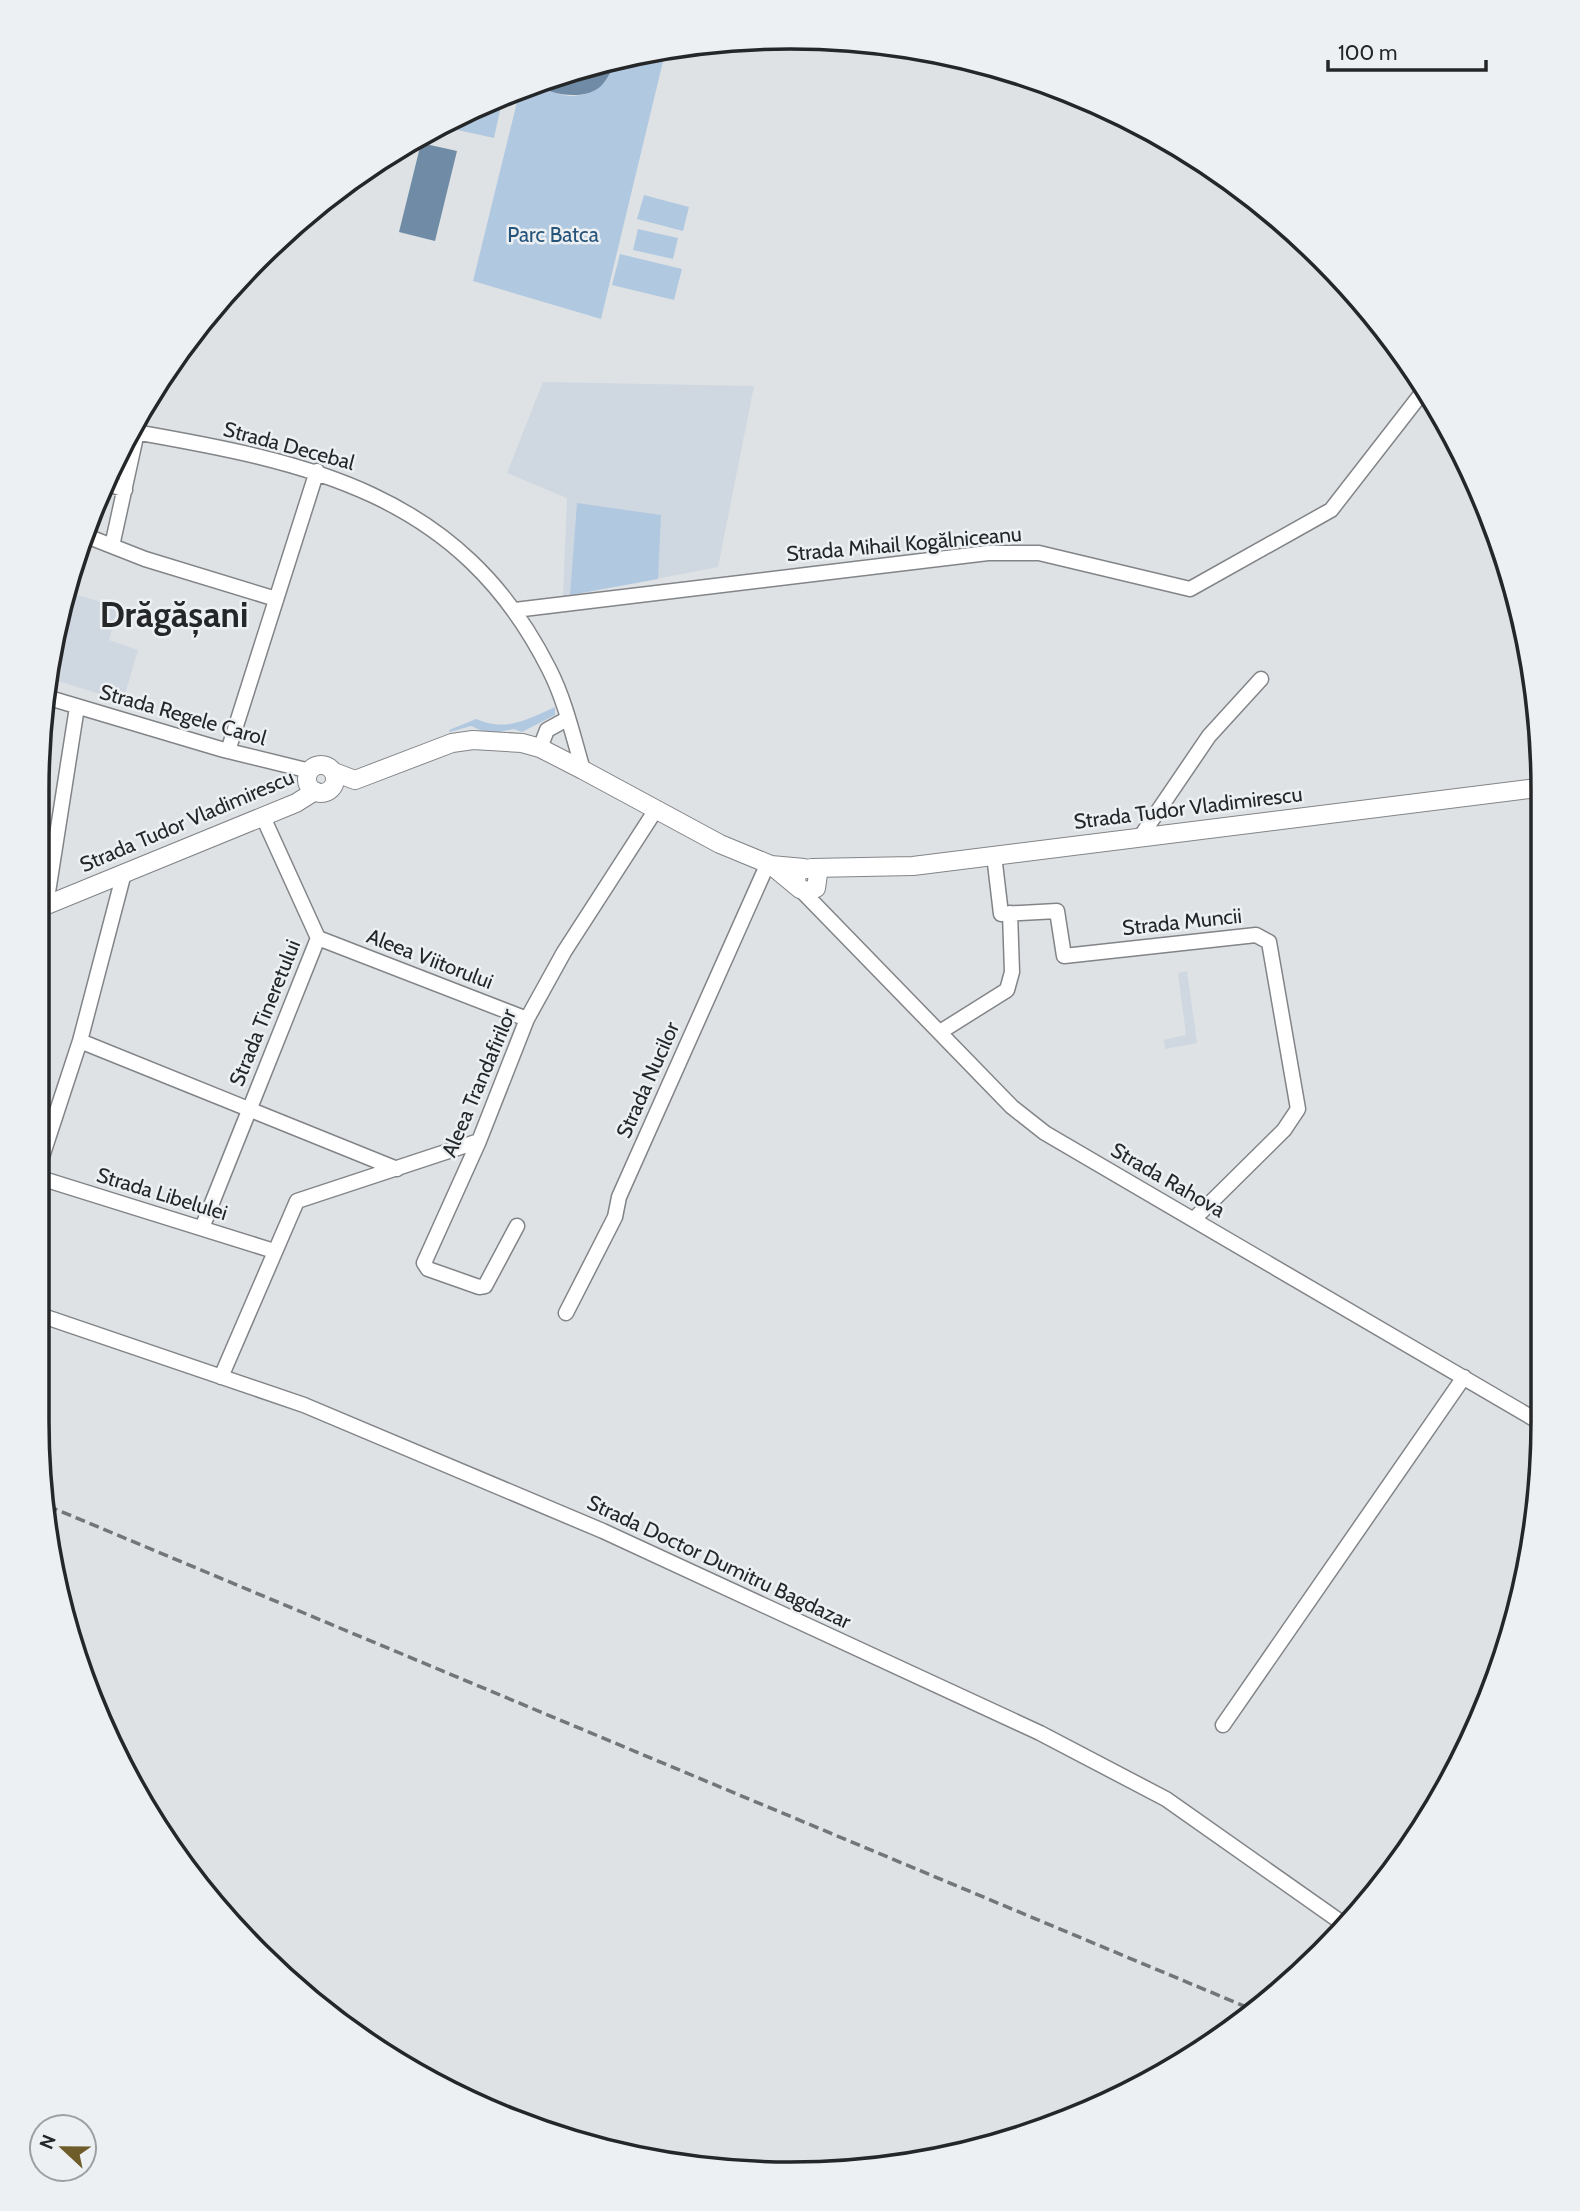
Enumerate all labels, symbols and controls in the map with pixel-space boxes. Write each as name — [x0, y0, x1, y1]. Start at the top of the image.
scale bar — [1328, 28, 1486, 72]
text: 100 m — [1338, 40, 1397, 65]
park label: Parc Batca — [507, 222, 599, 247]
street label: Strada Decebal — [221, 416, 357, 475]
street label: Strada Mihail Kogălniceanu — [785, 521, 1023, 566]
district label: Drăgășani — [100, 593, 248, 638]
street label: Strada Regele Carol — [97, 679, 270, 750]
street label: Strada Tudor Vladimirescu — [76, 764, 298, 877]
street label: Strada Tudor Vladimirescu — [1072, 781, 1304, 834]
street label: Strada Muncii — [1121, 903, 1243, 940]
street label: Aleea Viitorului — [364, 923, 497, 994]
street label: Strada Tineretului — [224, 936, 305, 1090]
street label: Aleea Trandafirilor — [436, 1005, 521, 1161]
street label: Strada Nucilor — [611, 1017, 684, 1142]
street label: Strada Rahova — [1107, 1137, 1230, 1222]
street label: Strada Libelulei — [94, 1162, 231, 1225]
street label: Strada Doctor Dumitru Bagdazar — [583, 1489, 855, 1634]
north arrow — [28, 2113, 98, 2183]
text: N — [35, 2131, 61, 2152]

